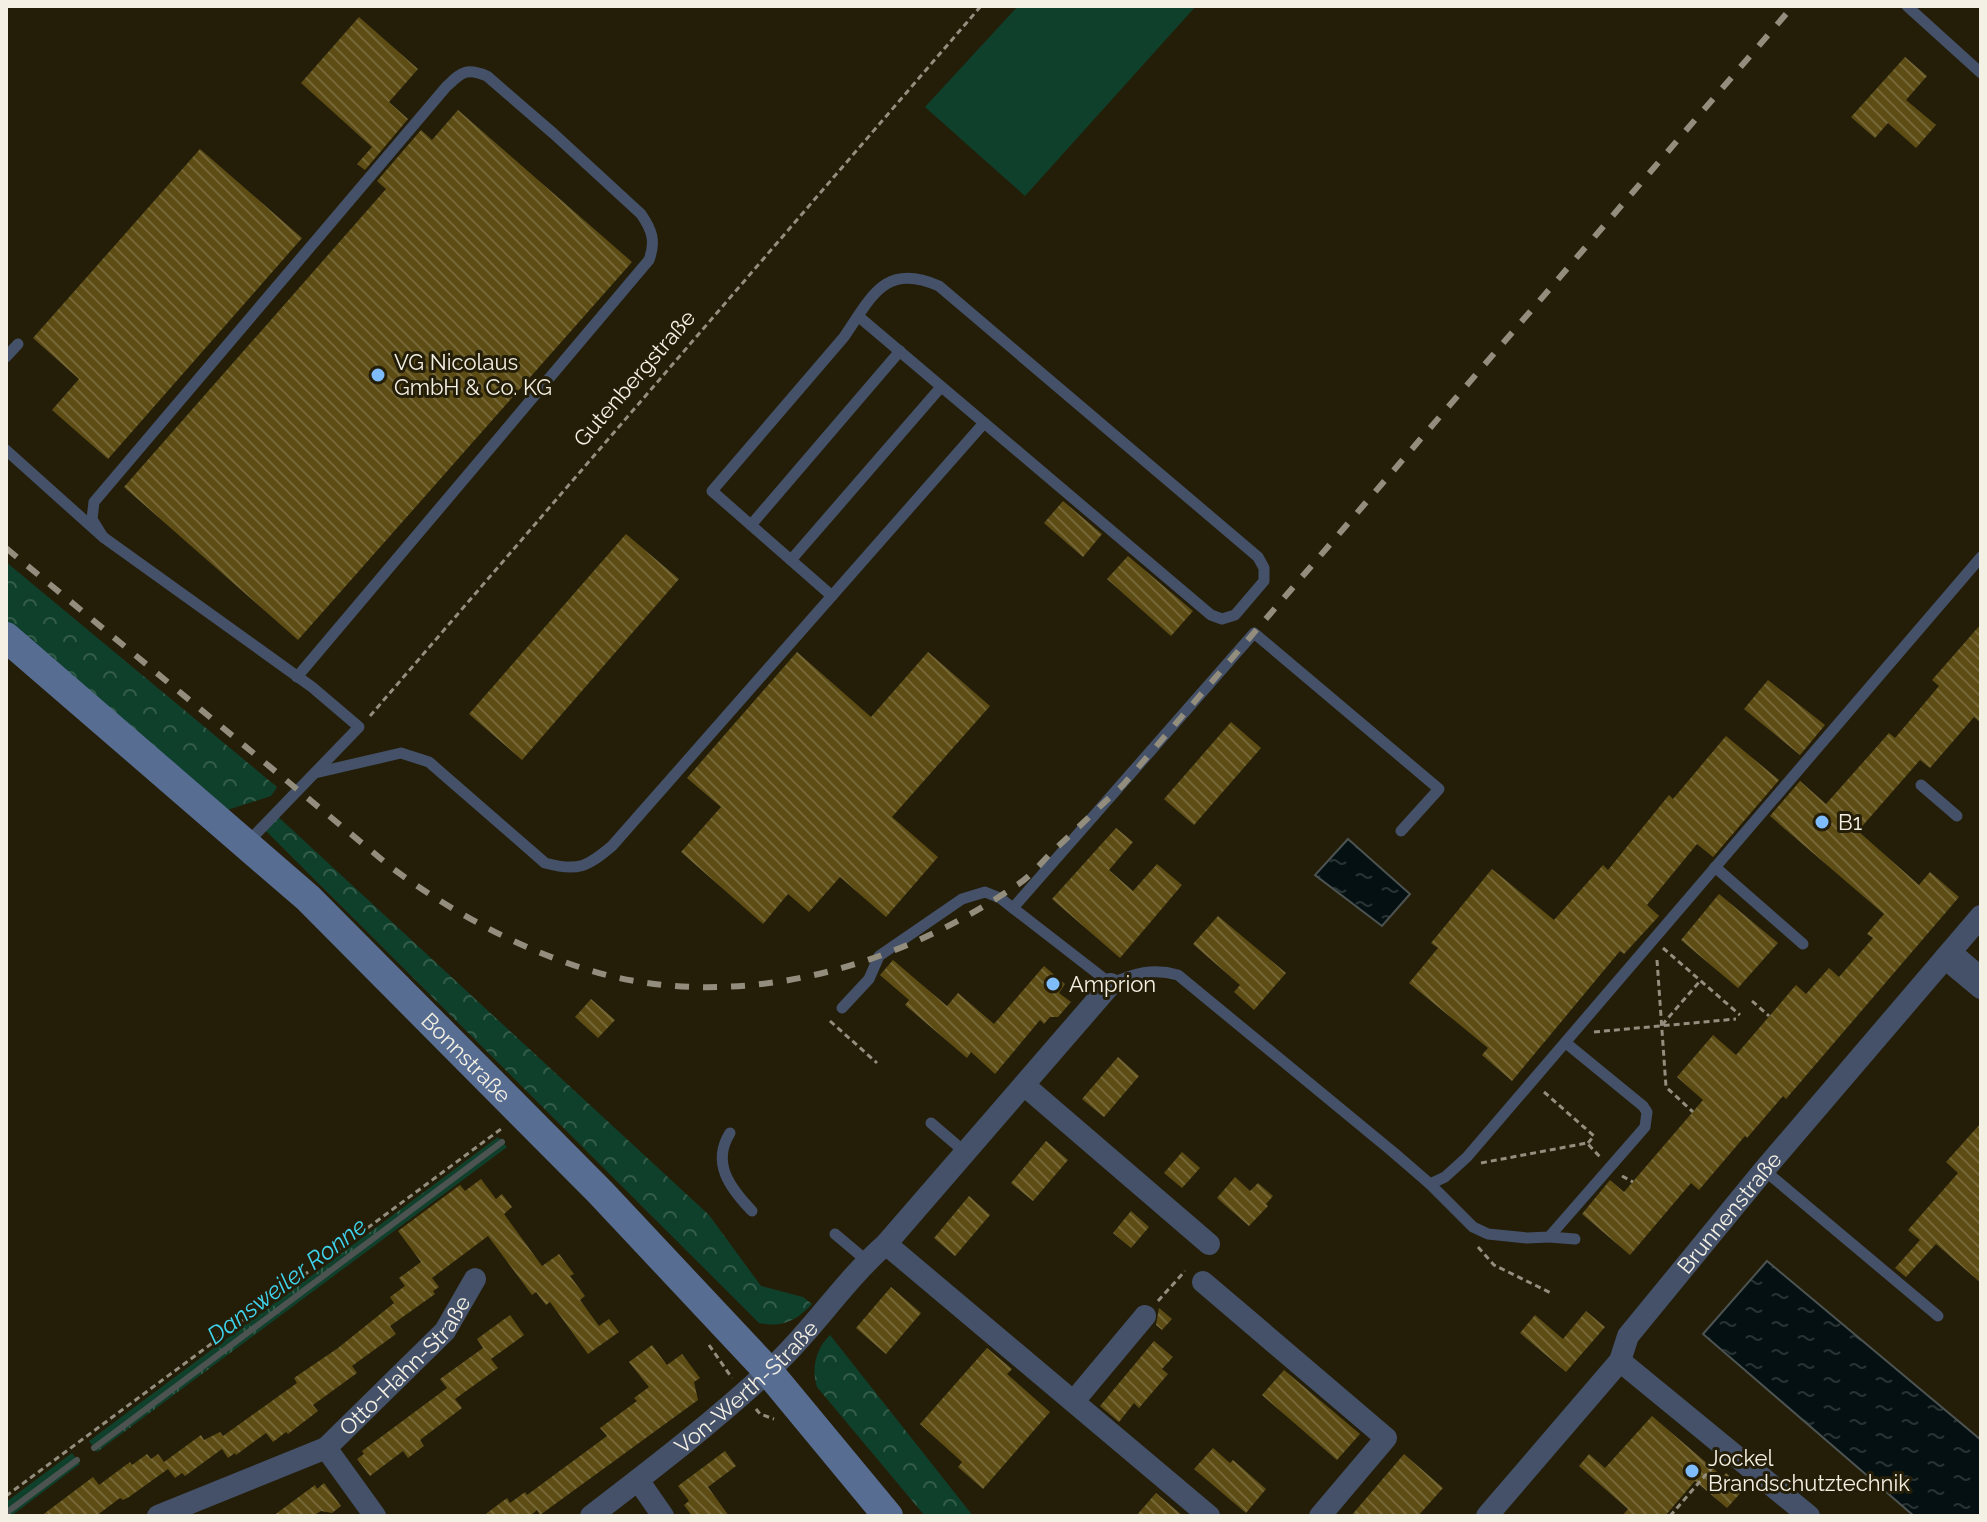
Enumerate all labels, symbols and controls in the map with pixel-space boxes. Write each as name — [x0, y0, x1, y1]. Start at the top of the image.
street label: Gutenbergstraße — [568, 305, 700, 451]
place label: VG Nicolaus GmbH & Co. KG — [394, 349, 552, 400]
marker: VG Nicolaus GmbH & Co. KG — [369, 366, 387, 384]
place label: B1 — [1838, 809, 1862, 835]
marker: B1 — [1813, 813, 1831, 831]
place label: Amprion — [1069, 971, 1156, 997]
marker: Amprion — [1044, 975, 1062, 993]
street label: Bonnstraße — [416, 1007, 517, 1108]
street label: Brunnenstraße — [1672, 1146, 1787, 1279]
water label: Dansweiler Ronne — [201, 1211, 372, 1350]
street label: Otto-Hahn-Straße — [334, 1291, 476, 1441]
street label: Von-Werth-Straße — [669, 1315, 823, 1459]
place label: Jockel Brandschutztechnik — [1708, 1445, 1910, 1496]
marker: Jockel Brandschutztechnik — [1683, 1462, 1701, 1480]

